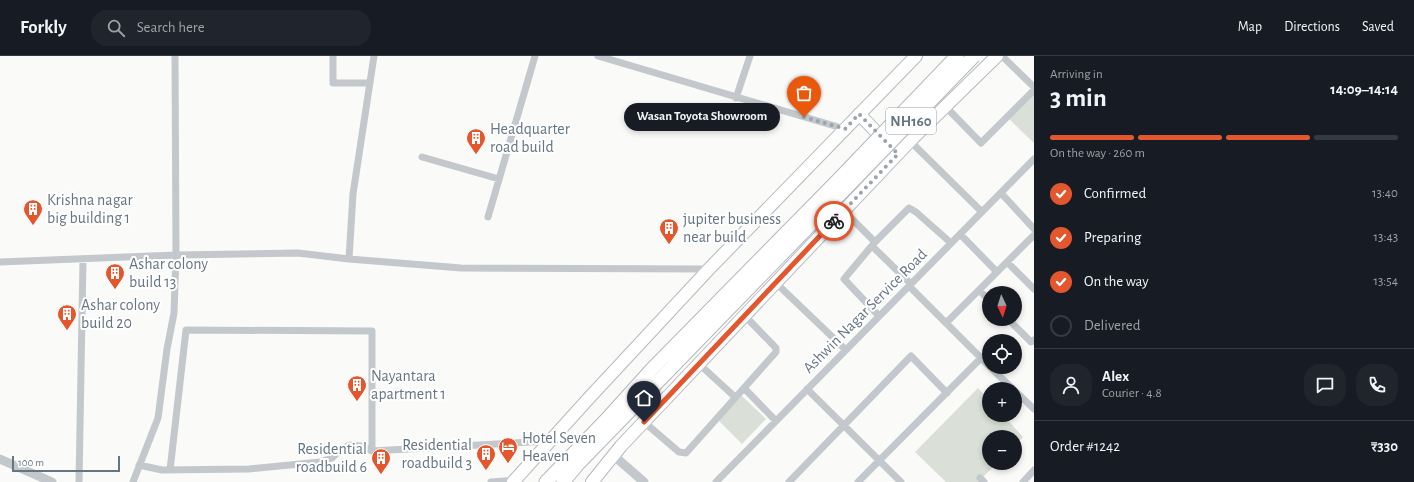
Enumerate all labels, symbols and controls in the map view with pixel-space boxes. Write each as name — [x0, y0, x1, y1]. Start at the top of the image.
search box — [91, 10, 371, 46]
icon: search — [105, 17, 127, 39]
text: Forkly — [20, 18, 67, 37]
text: Search here — [137, 20, 205, 35]
text: Map — [1238, 20, 1262, 34]
text: Directions — [1284, 20, 1340, 34]
text: Saved — [1362, 20, 1394, 34]
text: Arriving in — [1050, 68, 1103, 81]
pin — [787, 76, 821, 117]
icon: bag — [793, 82, 815, 104]
text: 14:09–14:14 — [1330, 82, 1398, 97]
text: 3 min — [1050, 85, 1107, 111]
callout: Wasan Toyota Showroom — [624, 103, 780, 131]
road number: NH160 — [886, 108, 936, 134]
text: Wasan Toyota Showroom — [637, 110, 767, 123]
place label: Headquarter road build — [490, 121, 571, 155]
building icon: Headquarter road build — [465, 127, 487, 155]
text: On the way · 260 m — [1050, 147, 1145, 160]
icon: check — [1050, 183, 1072, 205]
text: Confirmed — [1084, 186, 1146, 201]
text: 13:40 — [1372, 187, 1398, 200]
place label: Krishna nagar big building 1 — [47, 192, 133, 226]
building icon: Krishna nagar big building 1 — [22, 198, 44, 226]
courier — [814, 201, 854, 241]
icon: bike — [823, 210, 845, 232]
place label: jupiter business near build — [683, 211, 781, 245]
building icon: jupiter business near build — [658, 217, 680, 245]
icon: check — [1050, 227, 1072, 249]
text: Preparing — [1084, 230, 1141, 245]
text: 13:43 — [1374, 231, 1398, 244]
street label: Ashwin Nagar Service Road — [800, 246, 930, 376]
place label: Ashar colony build 13 — [129, 256, 208, 290]
building icon: Ashar colony build 13 — [104, 262, 126, 290]
icon: check — [1050, 271, 1072, 293]
text: On the way — [1084, 274, 1149, 289]
text: 13:54 — [1374, 275, 1398, 288]
north arrow — [982, 286, 1022, 326]
map controls — [982, 286, 1022, 470]
place label: Ashar colony build 20 — [81, 297, 160, 331]
building icon: Ashar colony build 20 — [56, 303, 78, 331]
text: Delivered — [1084, 318, 1141, 333]
button: locate — [982, 334, 1022, 374]
button: person — [1050, 364, 1092, 406]
button: chat — [1304, 364, 1346, 406]
button: phone — [1356, 364, 1398, 406]
place label: Nayantara apartment 1 — [371, 368, 446, 402]
text: Alex — [1102, 369, 1129, 384]
building icon: Nayantara apartment 1 — [346, 374, 368, 402]
pin — [627, 381, 661, 422]
button: + — [982, 382, 1022, 422]
icon: home — [633, 387, 655, 409]
text: Courier · 4.8 — [1102, 387, 1162, 400]
place label: Hotel Seven Heaven — [522, 430, 596, 464]
button: − — [982, 430, 1022, 470]
hotel icon: Hotel Seven Heaven — [497, 436, 519, 464]
place label: Residential roadbuild 3 — [402, 437, 472, 471]
text: Order #1242 — [1050, 439, 1120, 454]
text: ₹330 — [1371, 439, 1398, 454]
place label: Residential roadbuild 6 — [296, 441, 367, 475]
building icon: Residential roadbuild 3 — [475, 443, 497, 471]
building icon: Residential roadbuild 6 — [370, 447, 392, 475]
scale bar — [12, 454, 120, 473]
text: 100 m — [18, 457, 44, 468]

